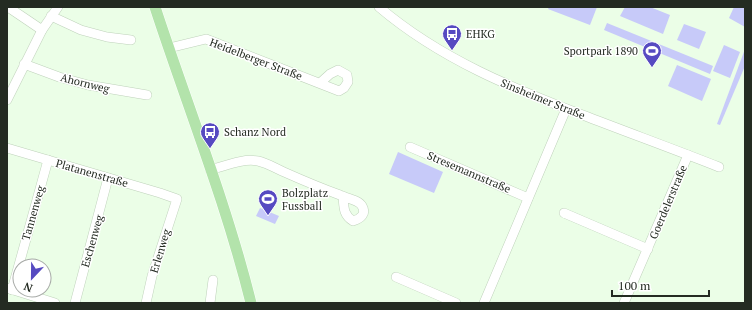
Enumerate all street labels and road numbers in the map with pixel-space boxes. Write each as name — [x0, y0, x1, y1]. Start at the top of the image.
street label: Heidelberger Straße — [208, 35, 305, 83]
street label: Ahornweg — [59, 70, 111, 96]
street label: Sinsheimer Straße — [499, 76, 588, 123]
street label: Stresemannstraße — [425, 148, 513, 196]
street label: Platanenstraße — [54, 156, 130, 190]
street label: Goerdelerstraße — [646, 162, 690, 241]
street label: Tannenweg — [19, 184, 48, 242]
street label: Eschenweg — [78, 213, 106, 269]
street label: Erlenweg — [147, 227, 173, 275]

